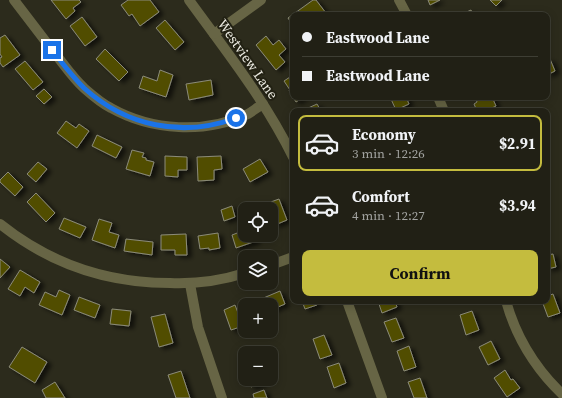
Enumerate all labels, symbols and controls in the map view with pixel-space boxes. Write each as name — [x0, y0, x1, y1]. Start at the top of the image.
street label: Westview Lane — [213, 15, 283, 103]
text: Eastwood Lane — [326, 27, 430, 48]
route end — [43, 41, 61, 59]
text: Eastwood Lane — [326, 65, 430, 86]
route start — [227, 109, 245, 127]
text: Economy — [352, 124, 416, 145]
icon: car — [304, 125, 340, 161]
text: $2.91 — [499, 133, 536, 154]
text: 3 min · 12:26 — [352, 145, 425, 162]
text: Comfort — [352, 186, 410, 207]
icon: car — [304, 187, 340, 223]
text: $3.94 — [499, 195, 536, 216]
map controls — [238, 202, 278, 386]
button: locate — [238, 202, 278, 242]
text: 4 min · 12:27 — [352, 207, 425, 224]
button: layers — [238, 250, 278, 290]
button: Confirm — [302, 250, 538, 296]
button: + — [238, 298, 278, 338]
button: − — [238, 346, 278, 386]

